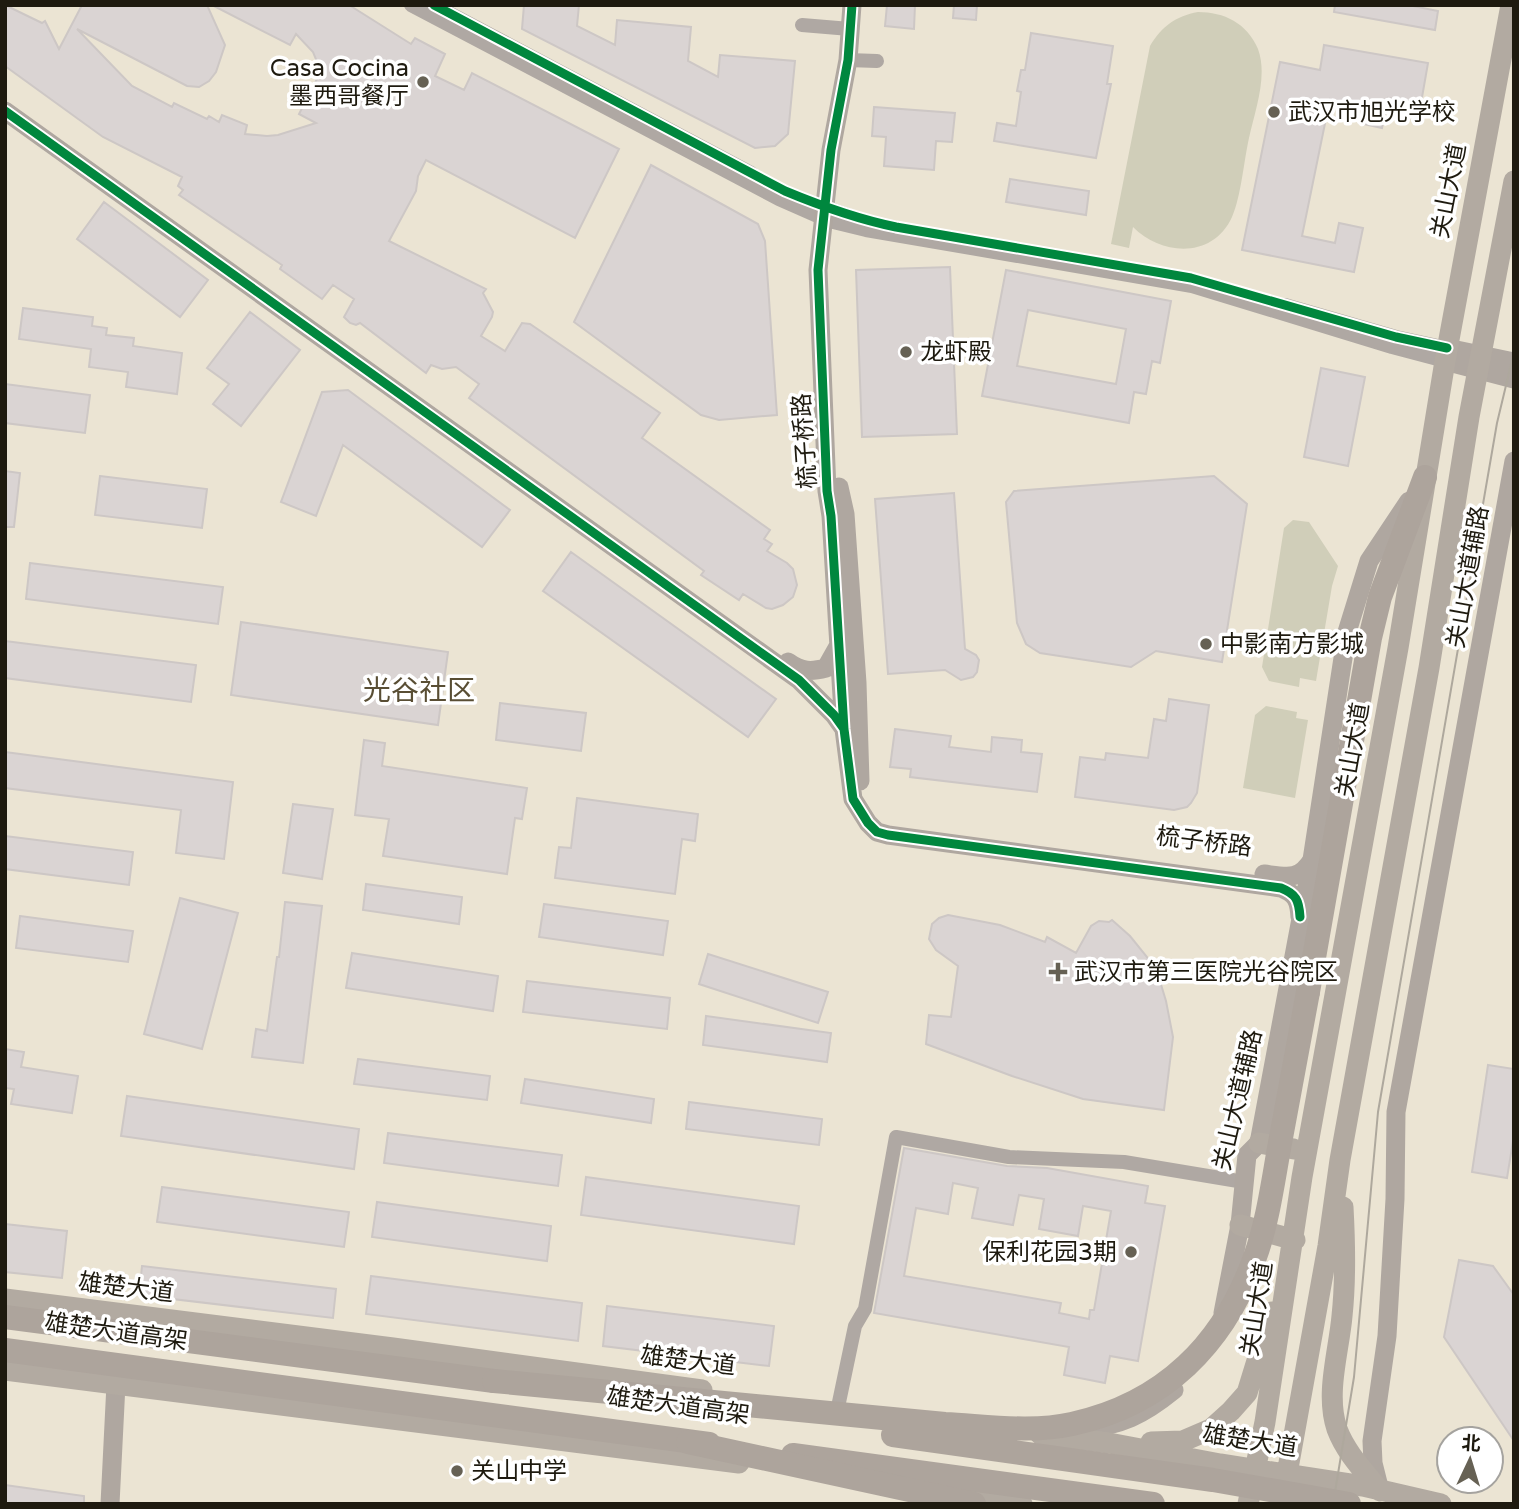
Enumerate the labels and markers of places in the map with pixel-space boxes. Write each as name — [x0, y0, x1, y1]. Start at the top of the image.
place label: Casa Cocina 墨西哥餐厅 — [270, 54, 409, 111]
marker: Casa Cocina 墨西哥餐厅 — [415, 74, 431, 90]
place label: 武汉市旭光学校 — [1288, 98, 1456, 127]
marker: 武汉市旭光学校 — [1266, 104, 1282, 120]
place label: 龙虾殿 — [920, 338, 992, 367]
marker: 龙虾殿 — [898, 344, 914, 360]
place label: 中影南方影城 — [1220, 630, 1364, 659]
marker: 中影南方影城 — [1198, 636, 1214, 652]
place label: 武汉市第三医院光谷院区 — [1074, 958, 1338, 987]
marker: 武汉市第三医院光谷院区 — [1048, 962, 1068, 982]
place label: 保利花园3期 — [982, 1238, 1117, 1267]
marker: 保利花园3期 — [1123, 1244, 1139, 1260]
place label: 关山中学 — [471, 1457, 567, 1486]
marker: 关山中学 — [449, 1463, 465, 1479]

